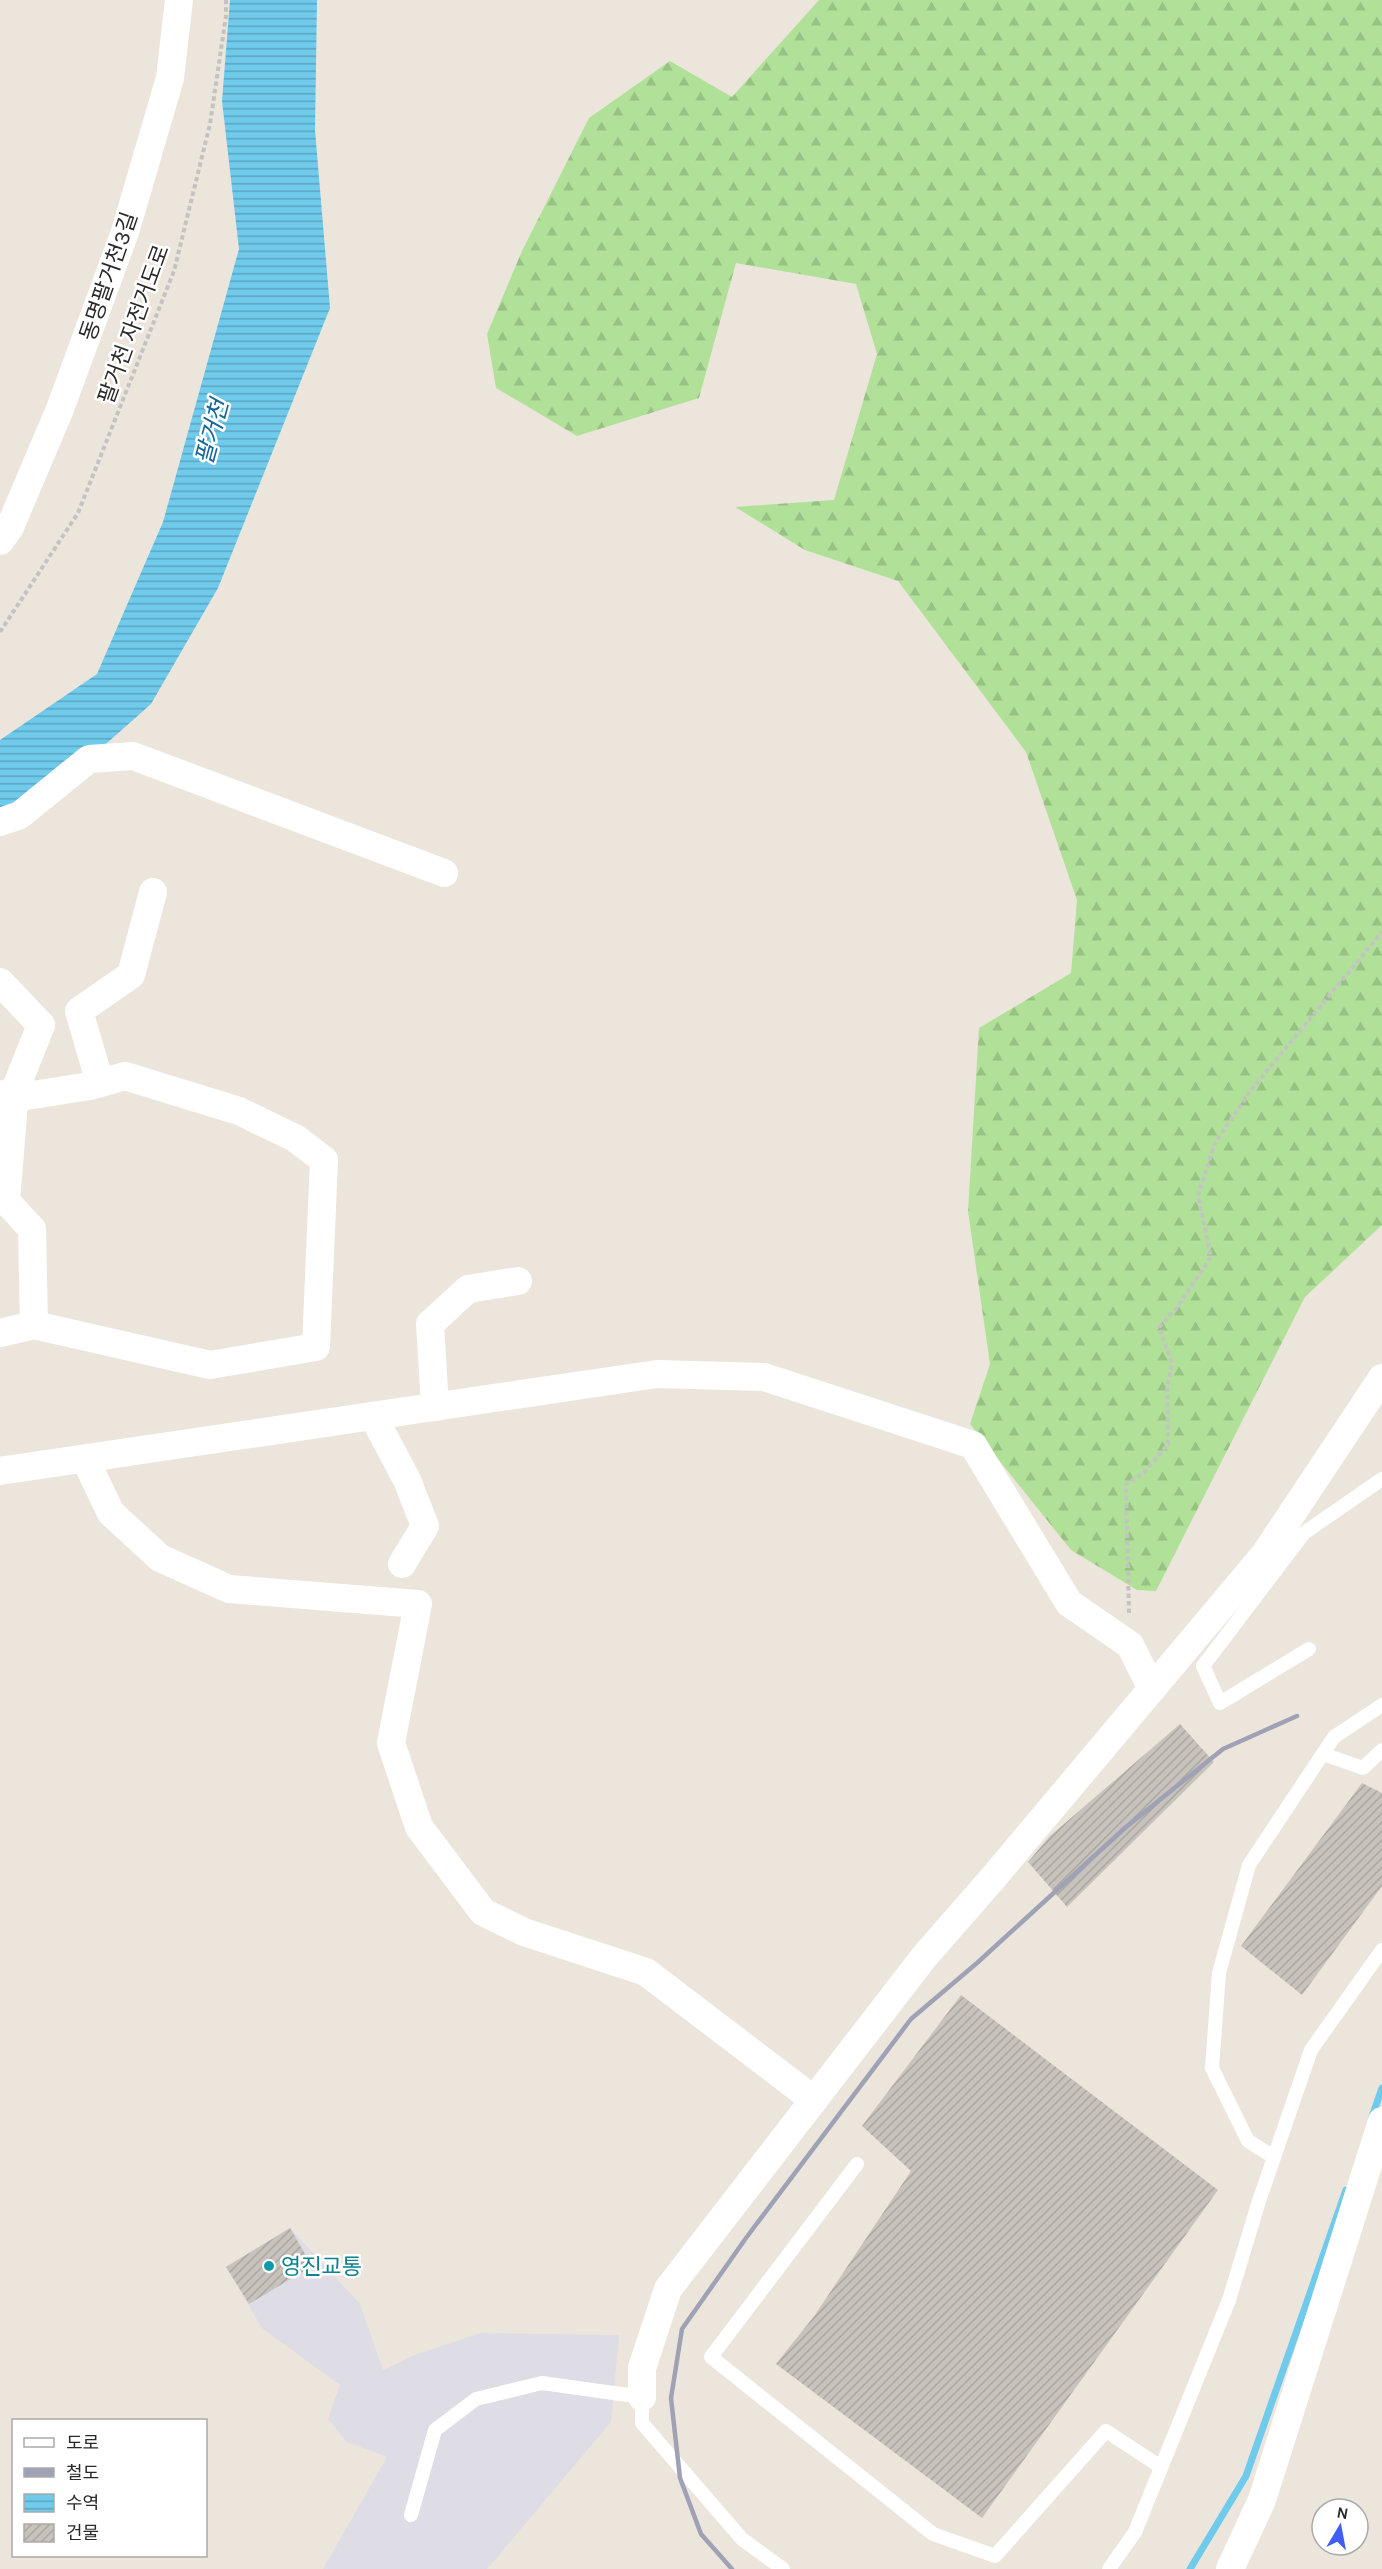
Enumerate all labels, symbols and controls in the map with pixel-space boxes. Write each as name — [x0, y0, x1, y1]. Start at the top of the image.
street label: 동명팔거천3길 — [75, 209, 143, 344]
street label: 팔거천 자전거도로 — [93, 241, 175, 407]
water label: 팔거천 — [190, 394, 235, 468]
place label: 영진교통 — [281, 2254, 362, 2280]
marker: 영진교통 — [262, 2259, 276, 2273]
legend — [12, 2419, 207, 2557]
text: 도로 — [66, 2432, 99, 2454]
text: 철도 — [66, 2462, 99, 2484]
text: 수역 — [66, 2492, 99, 2514]
north arrow — [1310, 2497, 1370, 2557]
text: N — [1335, 2502, 1350, 2523]
text: 건물 — [66, 2522, 99, 2544]

